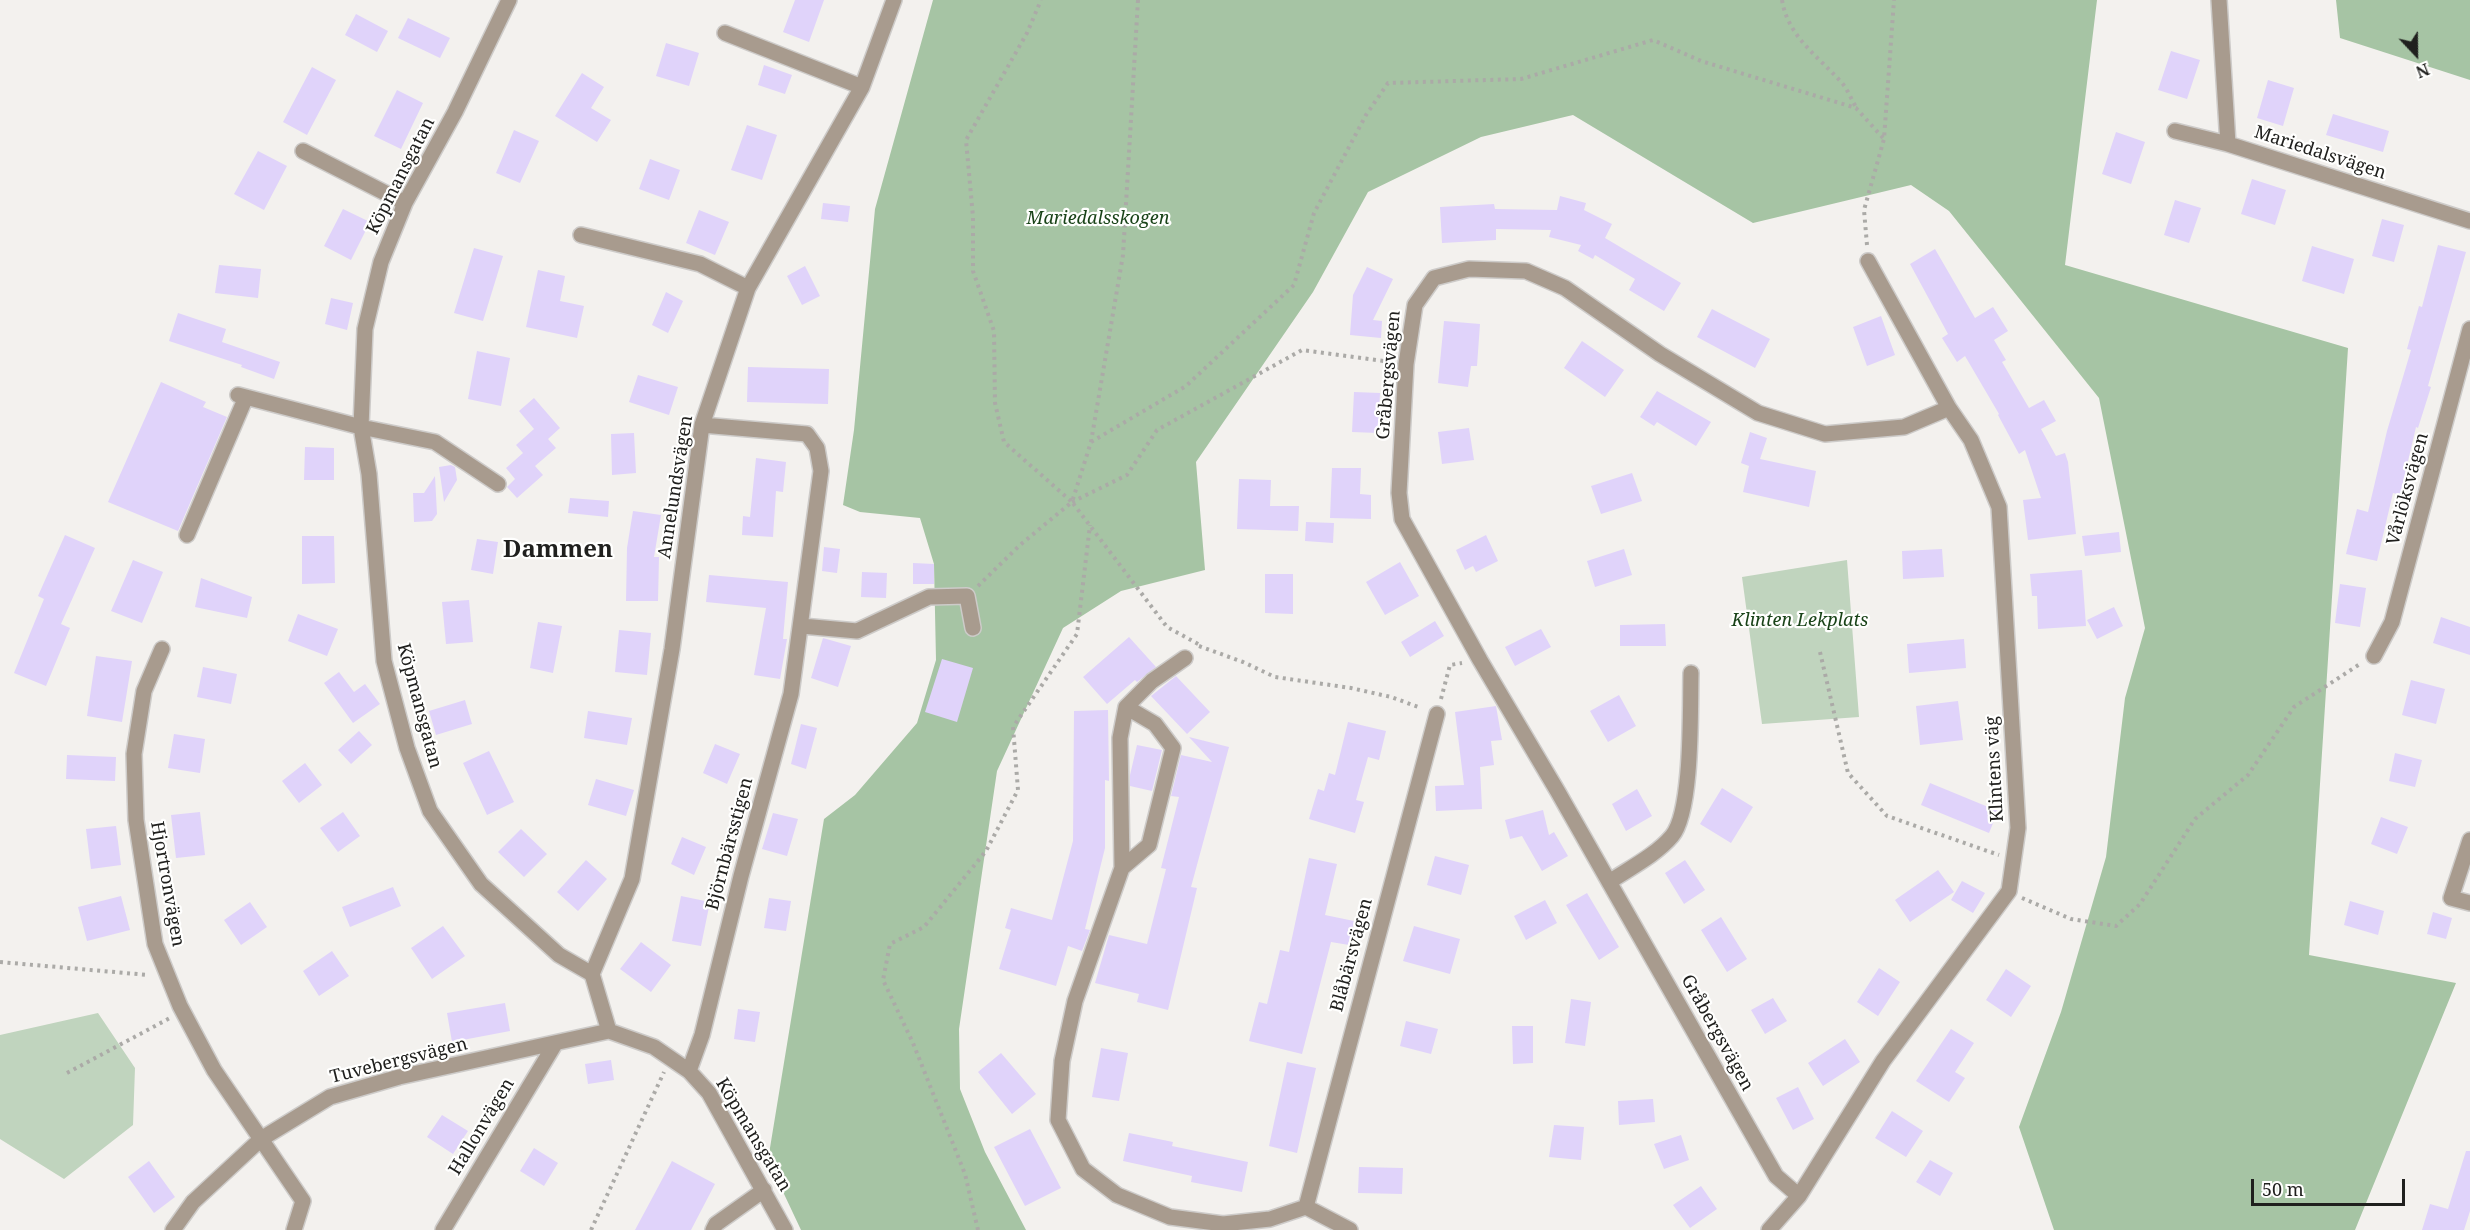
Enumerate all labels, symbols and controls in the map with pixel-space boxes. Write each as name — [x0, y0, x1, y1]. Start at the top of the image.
north arrow — [2386, 24, 2446, 84]
text: N — [2413, 58, 2433, 83]
street label: Köpmansgatan — [362, 114, 440, 238]
street label: Mariedalsvägen — [2251, 122, 2389, 184]
park label: Mariedalsskogen — [1027, 208, 1169, 230]
street label: Gråbergsvägen — [1373, 310, 1405, 440]
street label: Annelundsvägen — [654, 414, 698, 560]
street label: Vårlöksvägen — [2383, 430, 2433, 548]
district label: Dammen — [503, 536, 613, 564]
park label: Klinten Lekplats — [1732, 610, 1868, 632]
street label: Köpmansgatan — [392, 641, 446, 771]
street label: Klintens väg — [1981, 715, 2009, 823]
street label: Björnbärsstigen — [702, 775, 758, 913]
street label: Hjortronvägen — [145, 820, 189, 948]
street label: Blåbärsvägen — [1326, 896, 1378, 1014]
street label: Gråbergsvägen — [1676, 971, 1758, 1095]
street label: Tuvebergsvägen — [328, 1033, 470, 1089]
street label: Köpmansgatan — [711, 1074, 795, 1196]
street label: Hallonvägen — [445, 1075, 519, 1179]
scale bar — [2254, 1167, 2408, 1205]
text: 50 m — [2262, 1177, 2304, 1201]

